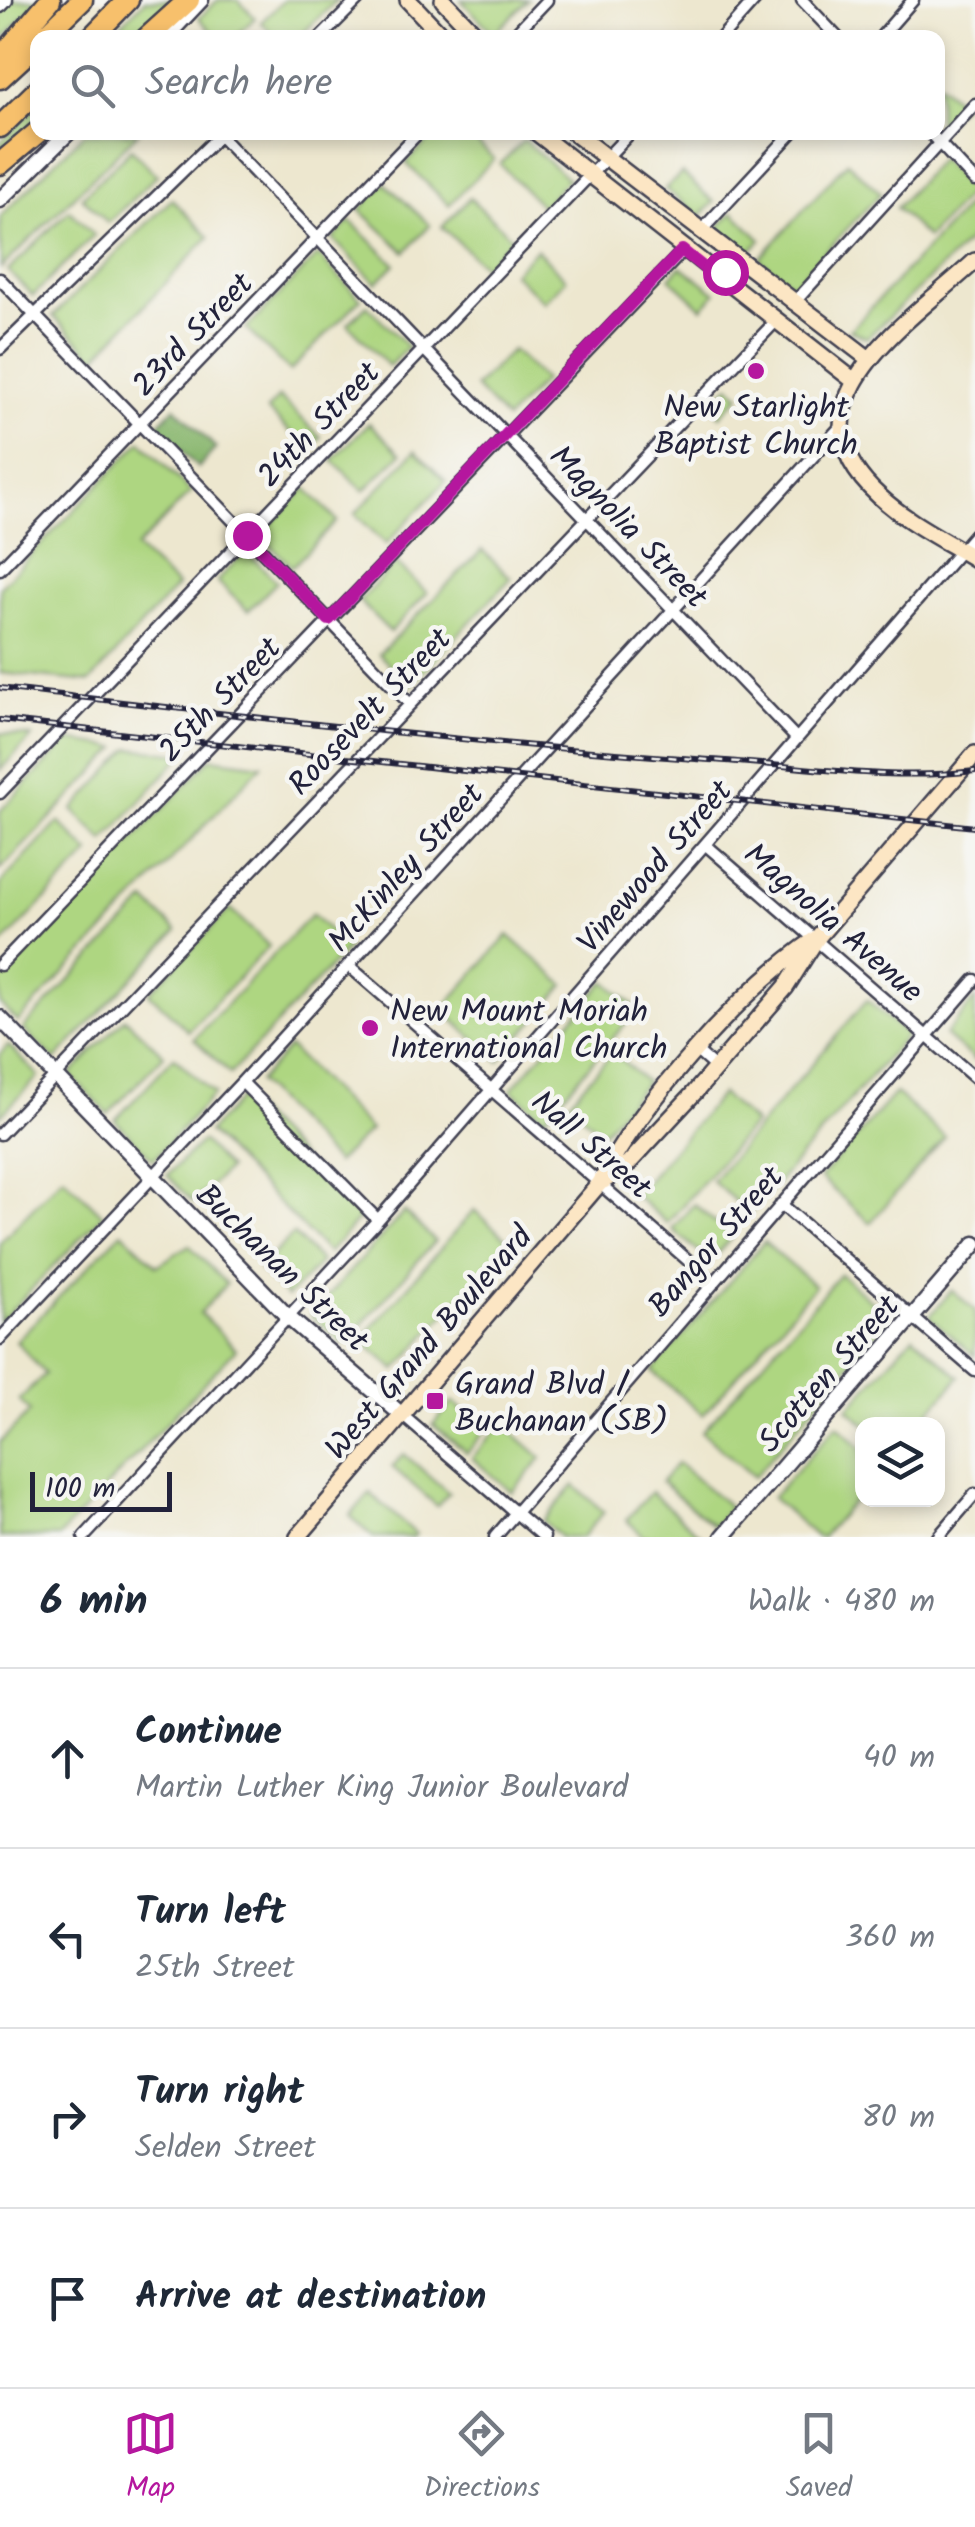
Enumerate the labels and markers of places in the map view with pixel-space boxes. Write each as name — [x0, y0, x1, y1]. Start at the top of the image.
marker: New Starlight Baptist Church — [745, 360, 767, 382]
place label: New Starlight Baptist Church — [654, 383, 858, 471]
place label: New Mount Moriah International Church — [390, 987, 667, 1075]
marker: New Mount Moriah International Church — [359, 1017, 381, 1039]
place label: Grand Blvd / Buchanan (SB) — [455, 1360, 668, 1448]
marker: Grand Blvd / Buchanan (SB) — [424, 1390, 446, 1412]

